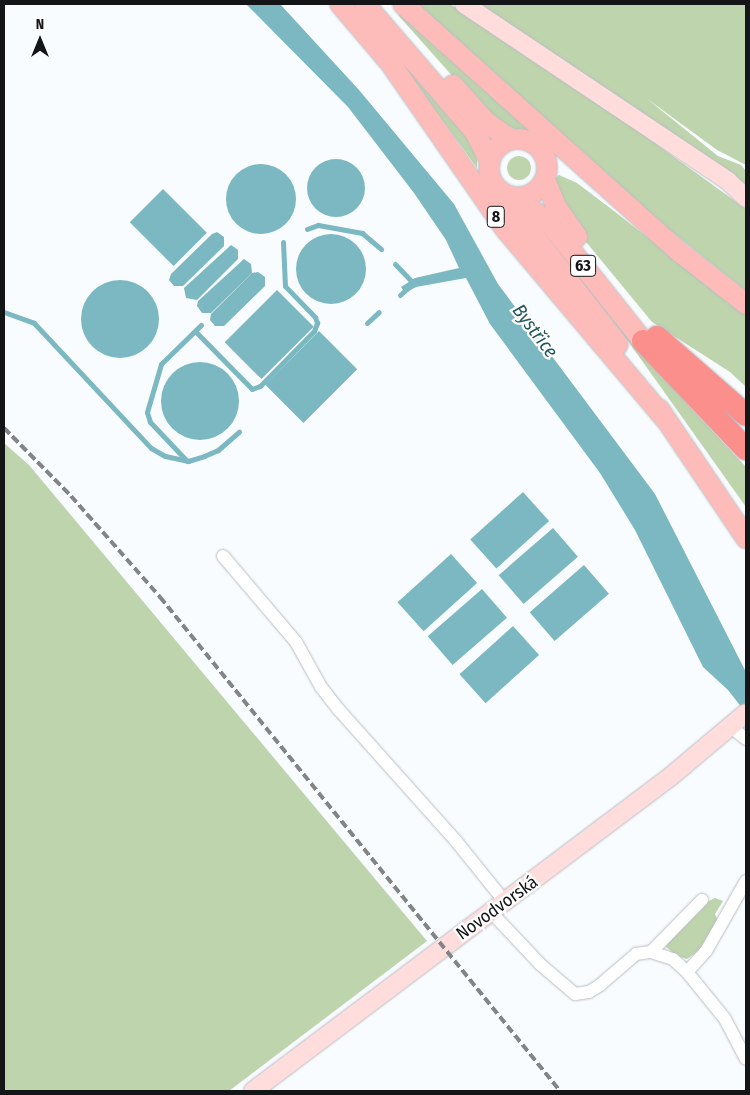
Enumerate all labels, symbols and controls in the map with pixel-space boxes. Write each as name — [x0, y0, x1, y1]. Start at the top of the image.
north arrow — [15, 15, 65, 65]
text: N — [36, 16, 44, 33]
road number: 8 — [486, 203, 506, 230]
road number: 63 — [569, 252, 597, 280]
water label: Bystřice — [508, 300, 562, 362]
street label: Novodvorská — [452, 871, 542, 945]

